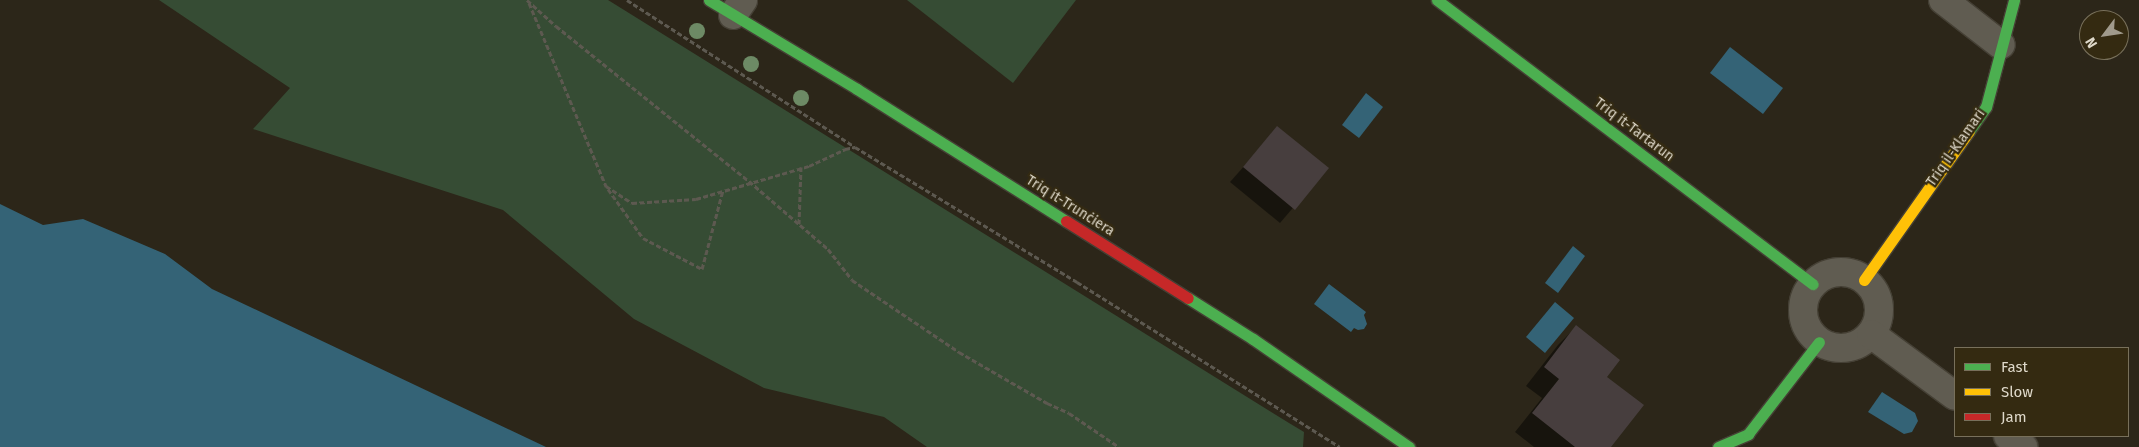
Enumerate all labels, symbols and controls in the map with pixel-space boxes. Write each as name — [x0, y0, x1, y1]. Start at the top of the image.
north arrow — [2079, 10, 2129, 60]
text: N — [2082, 34, 2101, 51]
street label: Triq it-Tartarun — [1591, 95, 1677, 165]
street label: Triq il-Klamari — [1923, 106, 1989, 190]
street label: Triq it-Trunċiera — [1023, 172, 1117, 240]
legend — [1954, 347, 2129, 437]
text: Fast — [2001, 358, 2028, 376]
text: Slow — [2001, 383, 2033, 401]
text: Jam — [2001, 408, 2027, 426]

